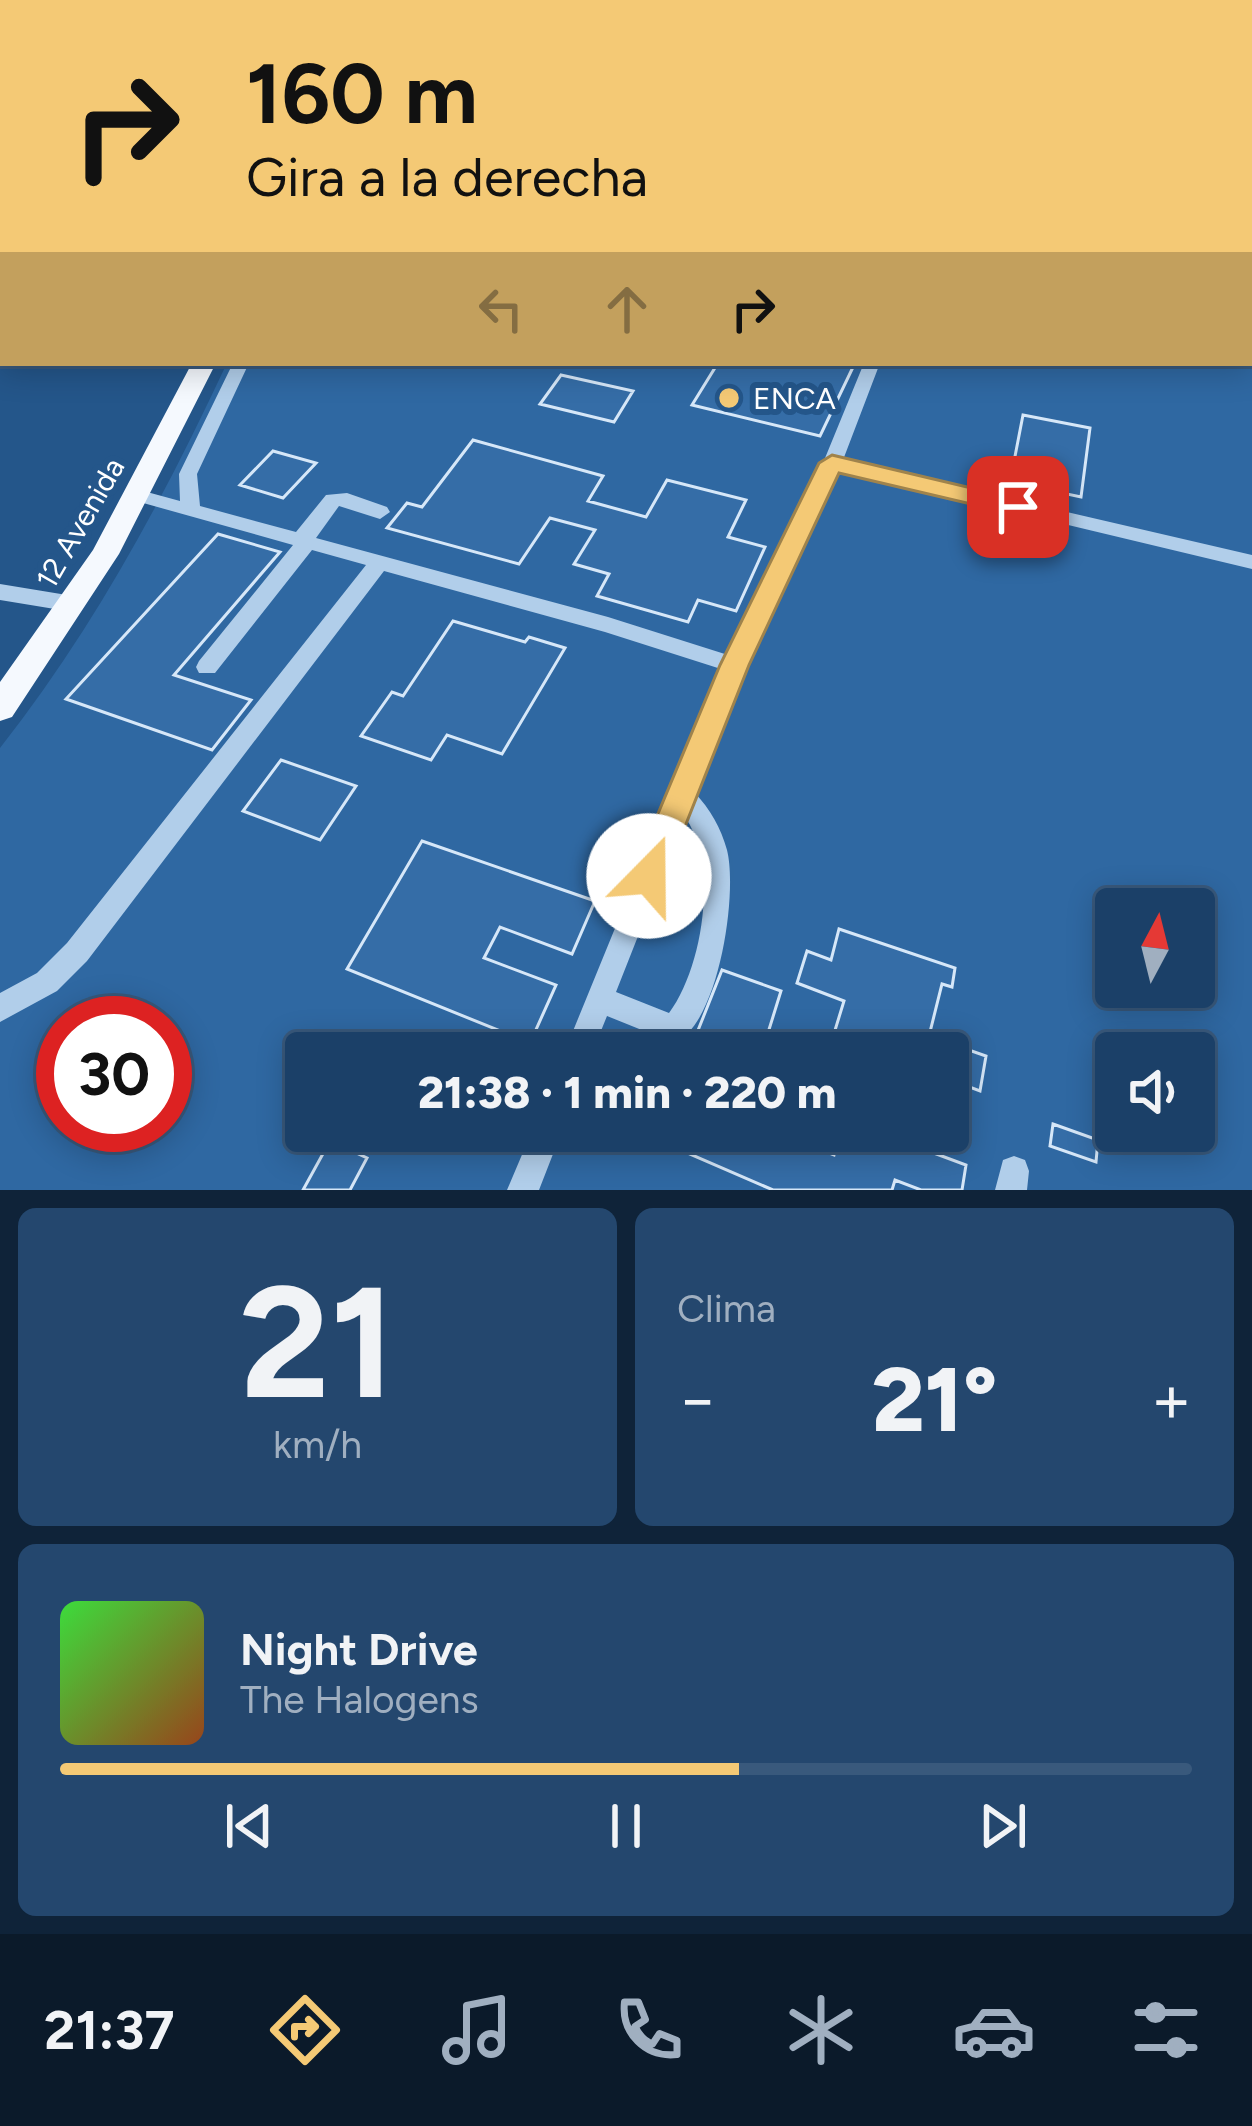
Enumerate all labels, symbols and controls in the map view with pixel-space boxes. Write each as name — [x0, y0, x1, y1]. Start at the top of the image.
text: 160 m — [246, 43, 478, 144]
icon: right — [48, 48, 204, 204]
text: Gira a la derecha — [246, 145, 648, 210]
icon: left — [468, 276, 534, 342]
icon: ahead — [594, 276, 660, 342]
icon: right — [720, 276, 786, 342]
place label: ENCA — [753, 380, 837, 417]
marker: ENCA — [716, 385, 742, 411]
street label: 12 Avenida — [28, 451, 132, 595]
pin — [967, 456, 1069, 558]
icon: arrive — [985, 474, 1051, 540]
position arrow — [586, 813, 712, 939]
north arrow — [1095, 888, 1215, 1008]
map controls — [1095, 888, 1215, 1152]
speed limit sign: 30 — [36, 996, 192, 1152]
button: sound — [1095, 1032, 1215, 1152]
text: 21:38 · 1 min · 220 m — [418, 1065, 836, 1119]
text: 21 — [239, 1249, 396, 1436]
text: Clima — [677, 1285, 776, 1332]
text: 21° — [872, 1345, 997, 1454]
text: − — [677, 1359, 718, 1439]
text: + — [1151, 1359, 1192, 1439]
text: km/h — [273, 1421, 362, 1468]
text: Night Drive — [240, 1622, 478, 1676]
text: The Halogens — [240, 1676, 479, 1723]
icon: previous — [216, 1793, 282, 1859]
icon: pause — [593, 1793, 659, 1859]
icon: next — [970, 1793, 1036, 1859]
icon: directions — [263, 1988, 347, 2072]
icon: music — [435, 1988, 519, 2072]
icon: phone — [607, 1988, 691, 2072]
icon: climate — [779, 1988, 863, 2072]
icon: car — [952, 1988, 1036, 2072]
icon: filters — [1124, 1988, 1208, 2072]
text: 21:37 — [44, 1998, 174, 2063]

